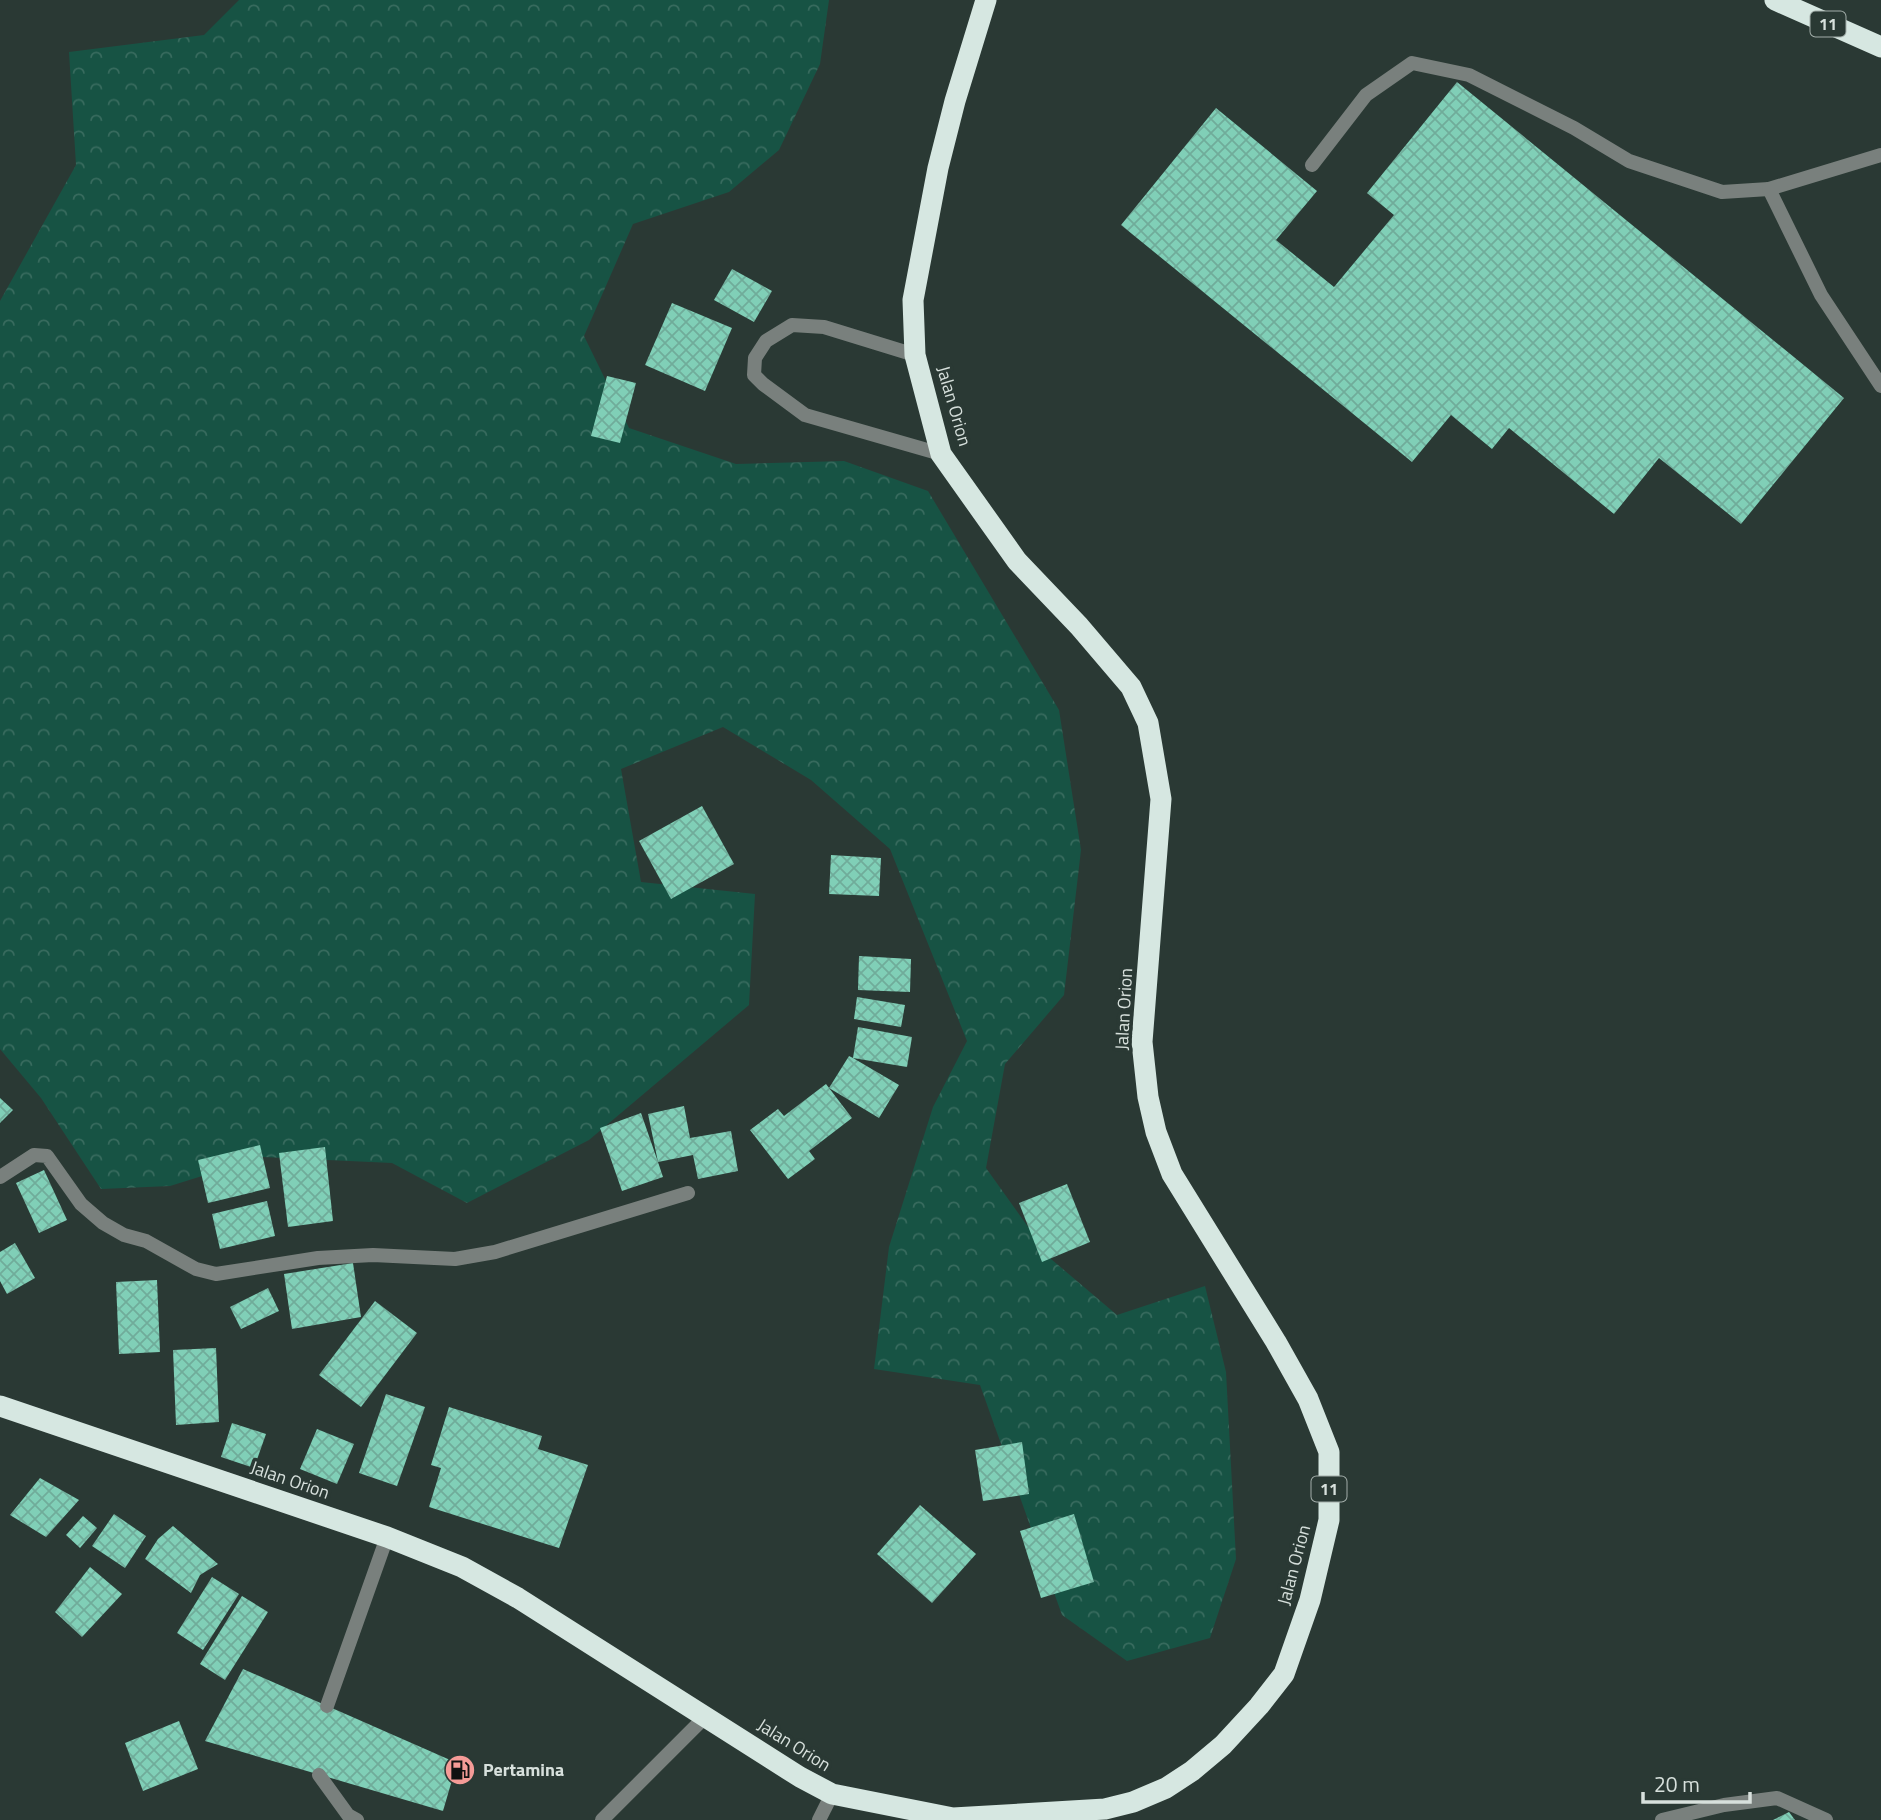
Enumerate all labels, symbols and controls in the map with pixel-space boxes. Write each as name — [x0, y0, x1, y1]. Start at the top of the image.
road number: 11 — [1811, 12, 1846, 36]
street label: Jalan Orion — [930, 363, 979, 449]
street label: Jalan Orion — [1108, 967, 1139, 1051]
street label: Jalan Orion — [247, 1453, 333, 1506]
road number: 11 — [1312, 1476, 1346, 1502]
street label: Jalan Orion — [1270, 1522, 1317, 1608]
street label: Jalan Orion — [752, 1711, 836, 1778]
fuel station icon: Pertamina — [443, 1753, 477, 1787]
place label: Pertamina — [483, 1756, 564, 1783]
scale bar — [1643, 1760, 1750, 1804]
text: 20 m — [1654, 1768, 1700, 1800]

